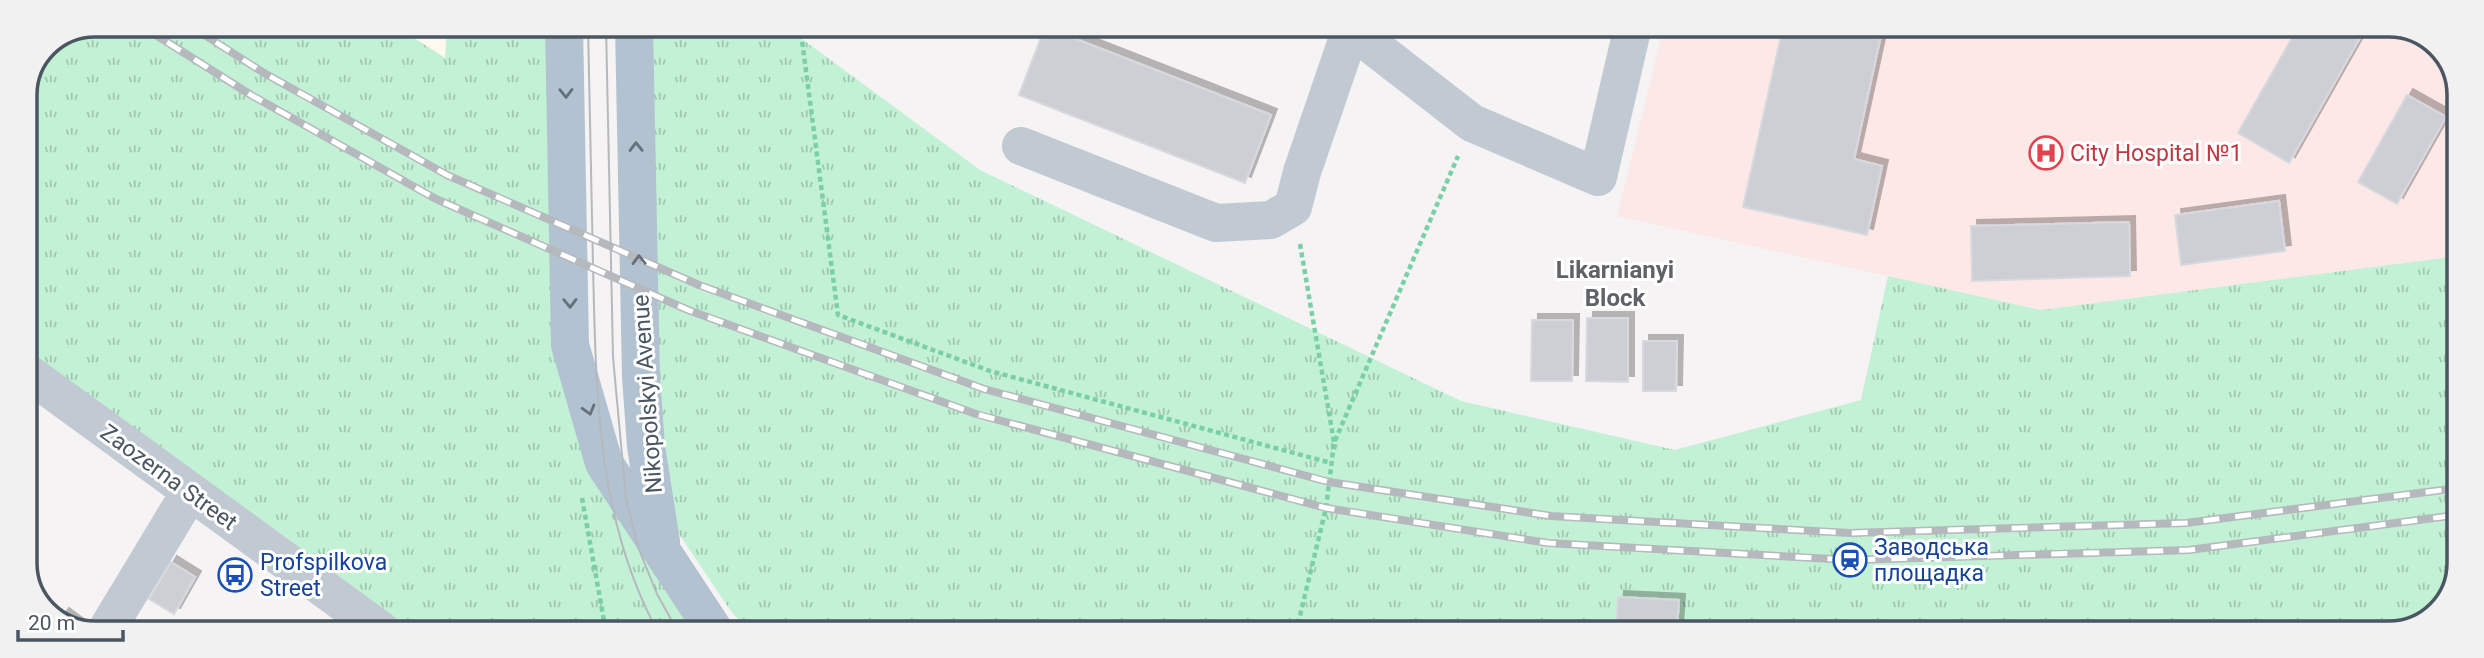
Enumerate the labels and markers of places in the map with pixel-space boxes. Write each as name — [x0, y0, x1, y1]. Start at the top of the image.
hospital icon: City Hospital №1 — [2027, 134, 2065, 172]
place label: City Hospital №1 — [2070, 140, 2243, 167]
place label: Заводська площадка — [1874, 534, 1989, 587]
station icon: Заводська площадка — [1831, 541, 1869, 579]
place label: Profspilkova Street — [260, 549, 387, 602]
bus stop icon: Profspilkova Street — [216, 556, 254, 594]

